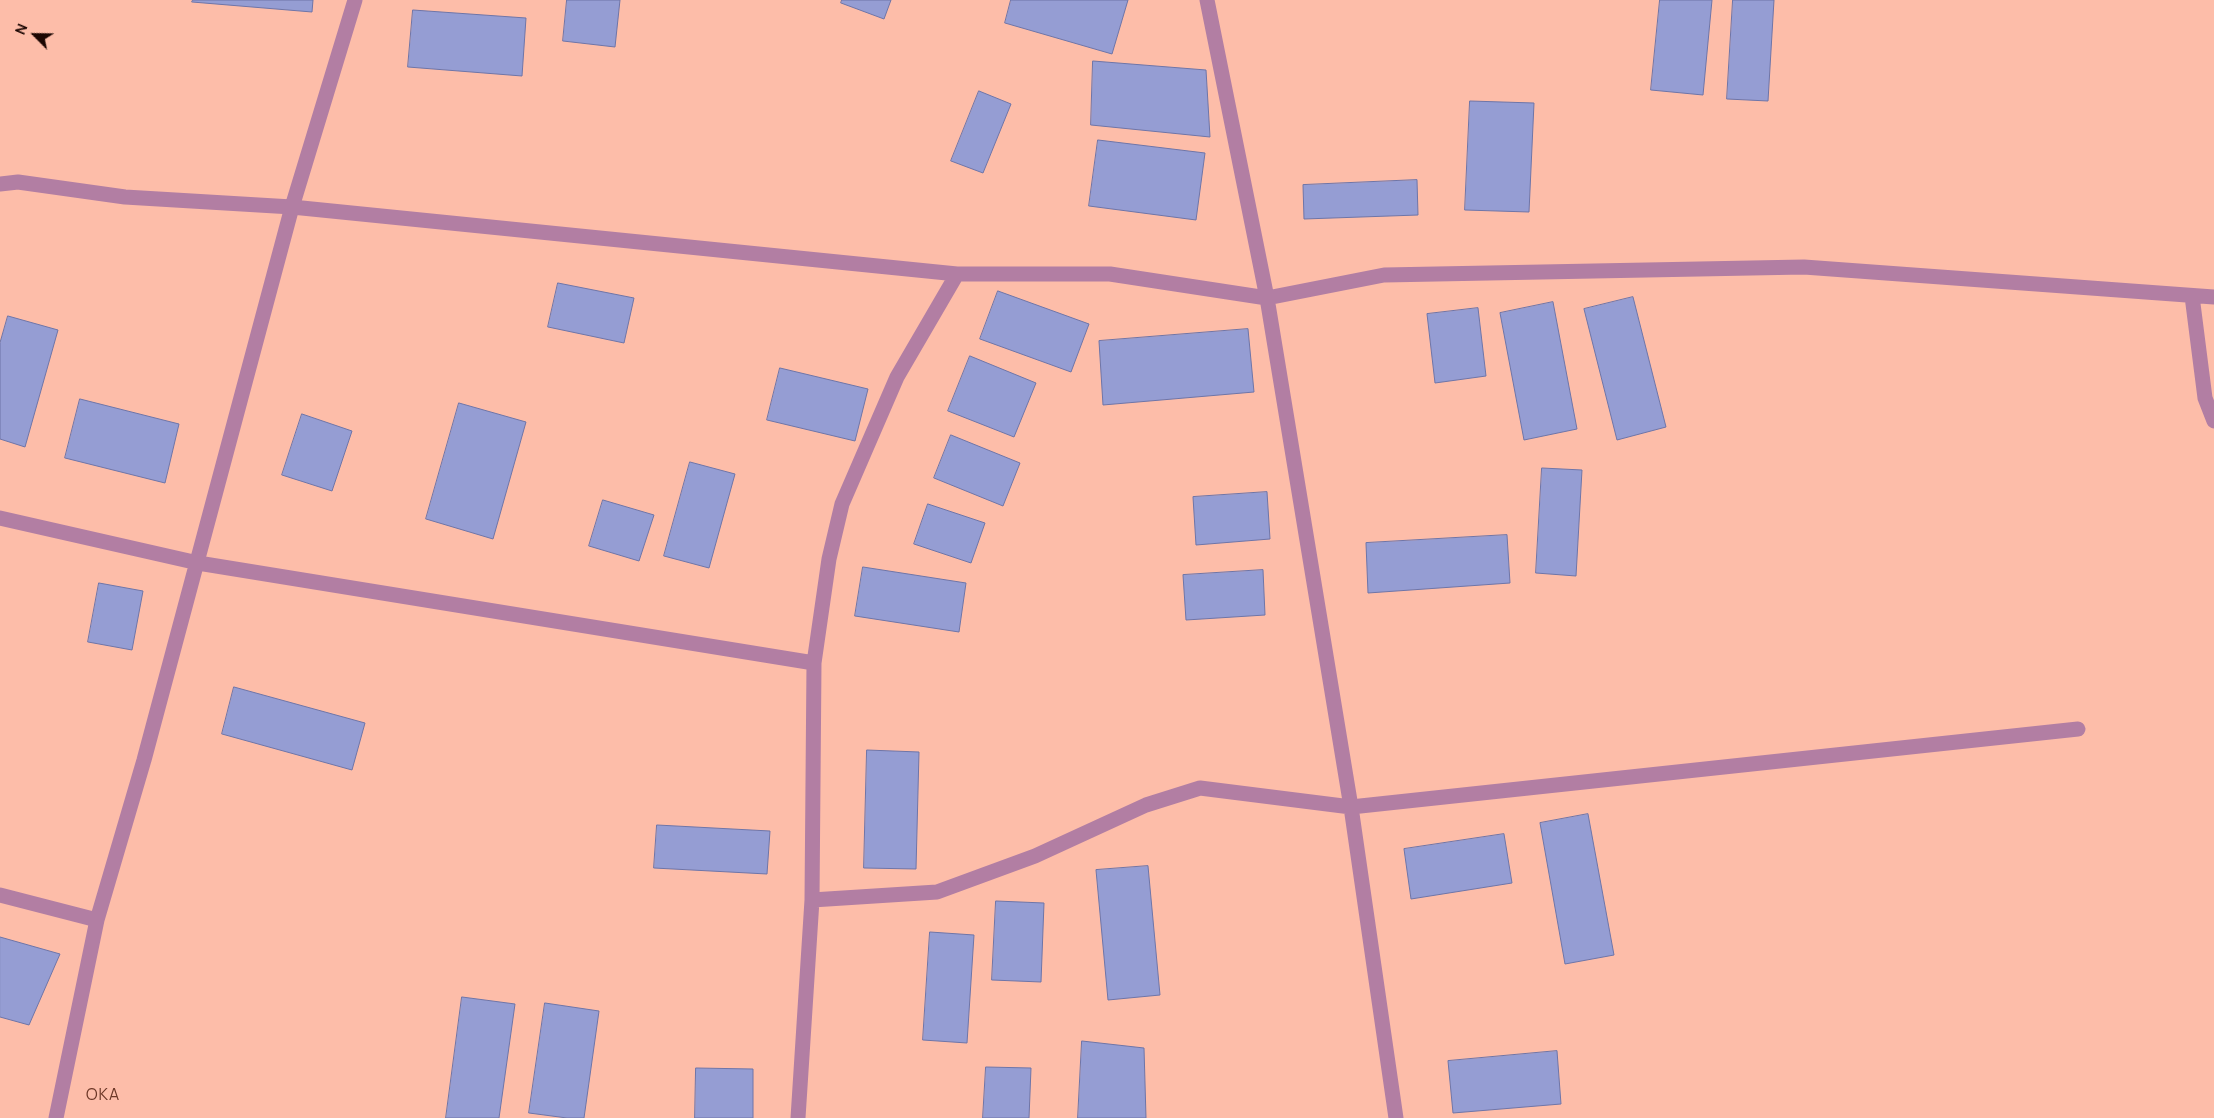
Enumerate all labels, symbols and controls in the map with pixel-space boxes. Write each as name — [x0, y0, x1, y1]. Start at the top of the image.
north arrow — [10, 10, 60, 60]
text: N — [10, 21, 31, 37]
district label: OKA — [86, 1086, 120, 1106]

